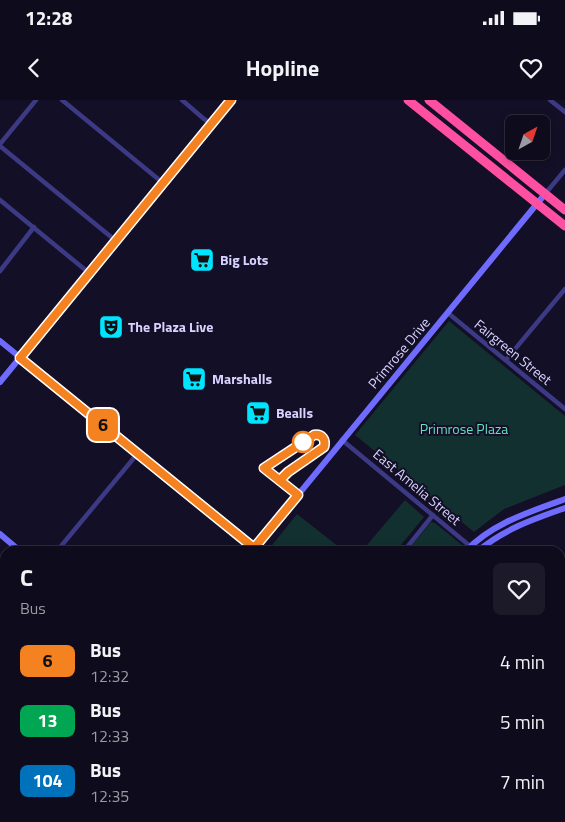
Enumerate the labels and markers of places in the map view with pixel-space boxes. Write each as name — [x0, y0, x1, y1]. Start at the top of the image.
supermarket icon: Big Lots — [189, 247, 215, 273]
place label: Big Lots — [220, 249, 269, 270]
theatre icon: The Plaza Live — [98, 314, 124, 340]
place label: The Plaza Live — [128, 316, 213, 337]
supermarket icon: Marshalls — [181, 366, 207, 392]
place label: Marshalls — [212, 368, 272, 389]
supermarket icon: Bealls — [245, 400, 271, 426]
place label: Bealls — [276, 402, 313, 423]
unlabelled marker — [292, 431, 314, 453]

